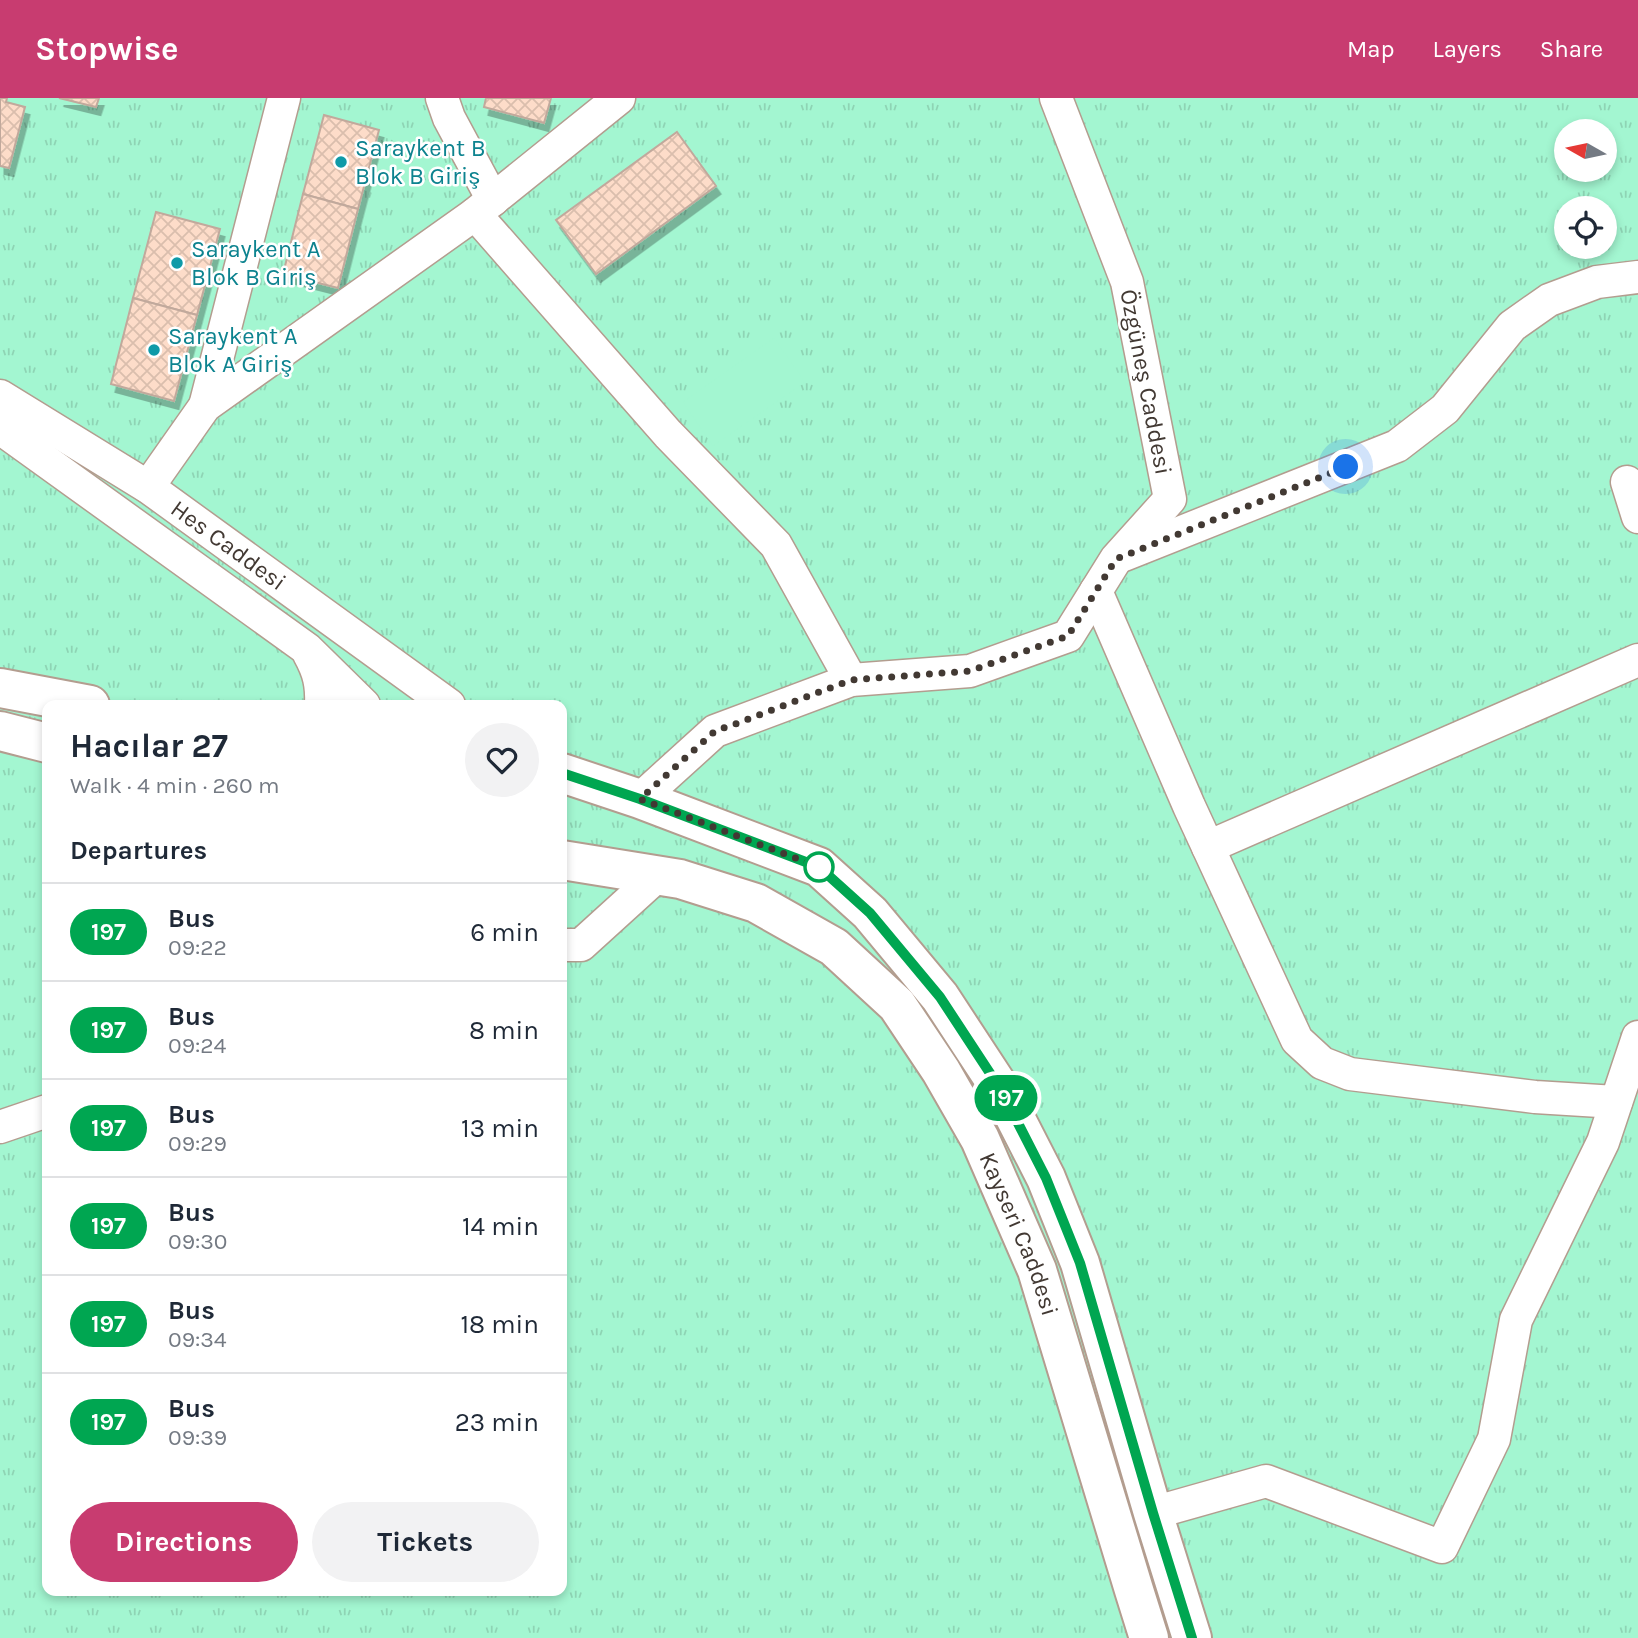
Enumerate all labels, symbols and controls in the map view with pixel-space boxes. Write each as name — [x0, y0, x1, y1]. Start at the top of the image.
text: Stopwise — [35, 30, 179, 68]
text: Map — [1347, 35, 1395, 63]
text: Layers — [1433, 35, 1502, 63]
text: Share — [1540, 35, 1603, 63]
north arrow — [1554, 119, 1617, 182]
map controls — [1554, 119, 1617, 259]
place label: Saraykent B Blok B Giriş — [355, 134, 486, 190]
marker: Saraykent B Blok B Giriş — [333, 154, 349, 170]
button: locate — [1554, 196, 1617, 259]
place label: Saraykent A Blok B Giriş — [191, 235, 321, 291]
marker: Saraykent A Blok B Giriş — [169, 255, 185, 271]
street label: Özgüneş Caddesi — [1114, 287, 1178, 477]
place label: Saraykent A Blok A Giriş — [168, 322, 298, 378]
marker: Saraykent A Blok A Giriş — [146, 342, 162, 358]
your location — [1328, 449, 1363, 484]
street label: Hes Caddesi — [165, 494, 291, 596]
button: heart — [465, 723, 539, 797]
text: Hacılar 27 — [70, 727, 228, 765]
text: Walk · 4 min · 260 m — [70, 772, 280, 799]
text: Departures — [70, 835, 207, 866]
unlabelled marker — [804, 852, 834, 882]
text: Bus — [168, 903, 215, 934]
text: 6 min — [470, 917, 539, 948]
text: 197 — [91, 918, 126, 946]
text: 09:22 — [168, 934, 227, 961]
text: Bus — [168, 1001, 215, 1032]
text: 8 min — [469, 1015, 539, 1046]
text: 197 — [91, 1016, 126, 1044]
text: 09:24 — [168, 1032, 226, 1059]
line badge: 197 — [966, 1075, 1046, 1121]
text: 197 — [988, 1084, 1024, 1112]
text: Bus — [168, 1099, 215, 1130]
text: 13 min — [461, 1113, 539, 1144]
text: 197 — [91, 1114, 126, 1142]
text: 09:29 — [168, 1130, 227, 1157]
street label: Kayseri Caddesi — [973, 1148, 1064, 1319]
text: Bus — [168, 1197, 215, 1228]
text: 14 min — [462, 1211, 539, 1242]
text: 197 — [91, 1212, 126, 1240]
text: 09:30 — [168, 1228, 228, 1255]
text: Bus — [168, 1295, 215, 1326]
text: 18 min — [460, 1309, 539, 1340]
text: 197 — [91, 1310, 126, 1338]
text: 09:34 — [168, 1326, 227, 1353]
text: Bus — [168, 1393, 215, 1424]
text: 23 min — [455, 1407, 539, 1438]
text: 197 — [91, 1408, 126, 1436]
text: 09:39 — [168, 1424, 227, 1451]
button: Directions — [70, 1502, 298, 1582]
button: Tickets — [312, 1502, 539, 1582]

